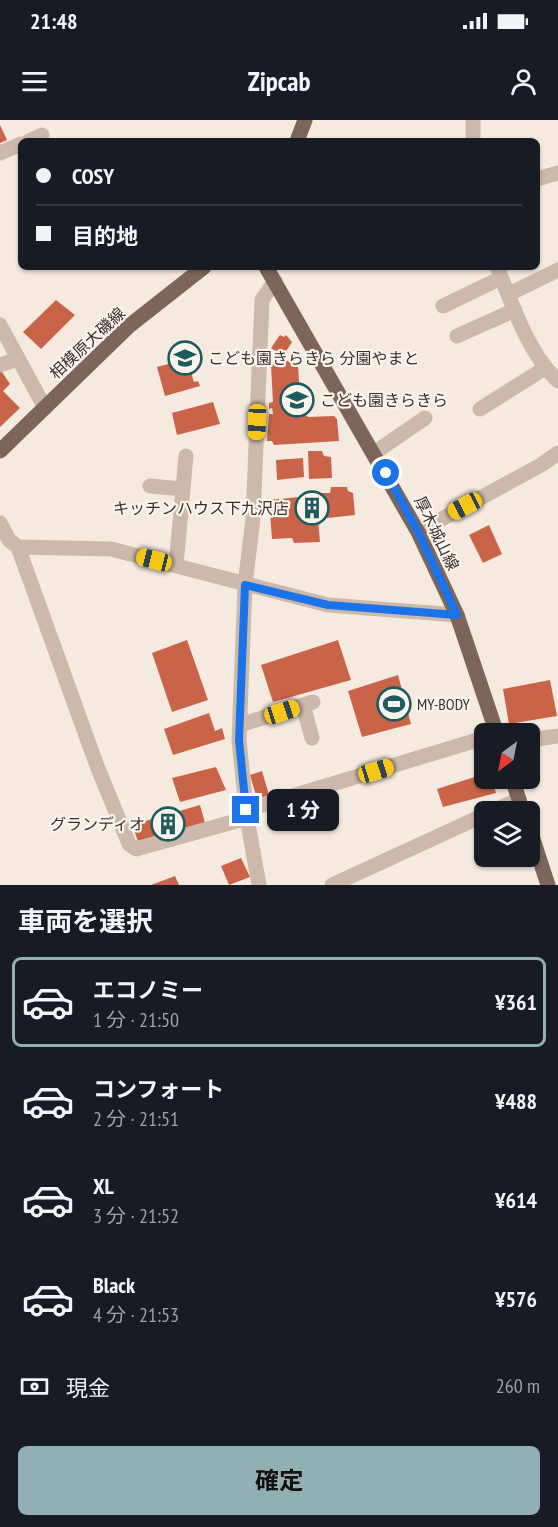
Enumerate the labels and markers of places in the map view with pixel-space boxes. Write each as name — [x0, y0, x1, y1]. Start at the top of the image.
school or university icon: こども園きらきら 分園やまと — [167, 340, 203, 376]
place label: こども園きらきら 分園やまと — [208, 348, 419, 368]
school or university icon: こども園きらきら — [279, 382, 315, 418]
place label: こども園きらきら — [320, 390, 448, 410]
building icon: キッチンハウス下九沢店 — [294, 490, 330, 526]
place label: キッチンハウス下九沢店 — [113, 498, 289, 518]
sports icon: MY-BODY — [376, 686, 412, 722]
place label: MY-BODY — [417, 694, 471, 714]
building icon: グランディオ — [150, 806, 186, 842]
place label: グランディオ — [50, 814, 145, 834]

